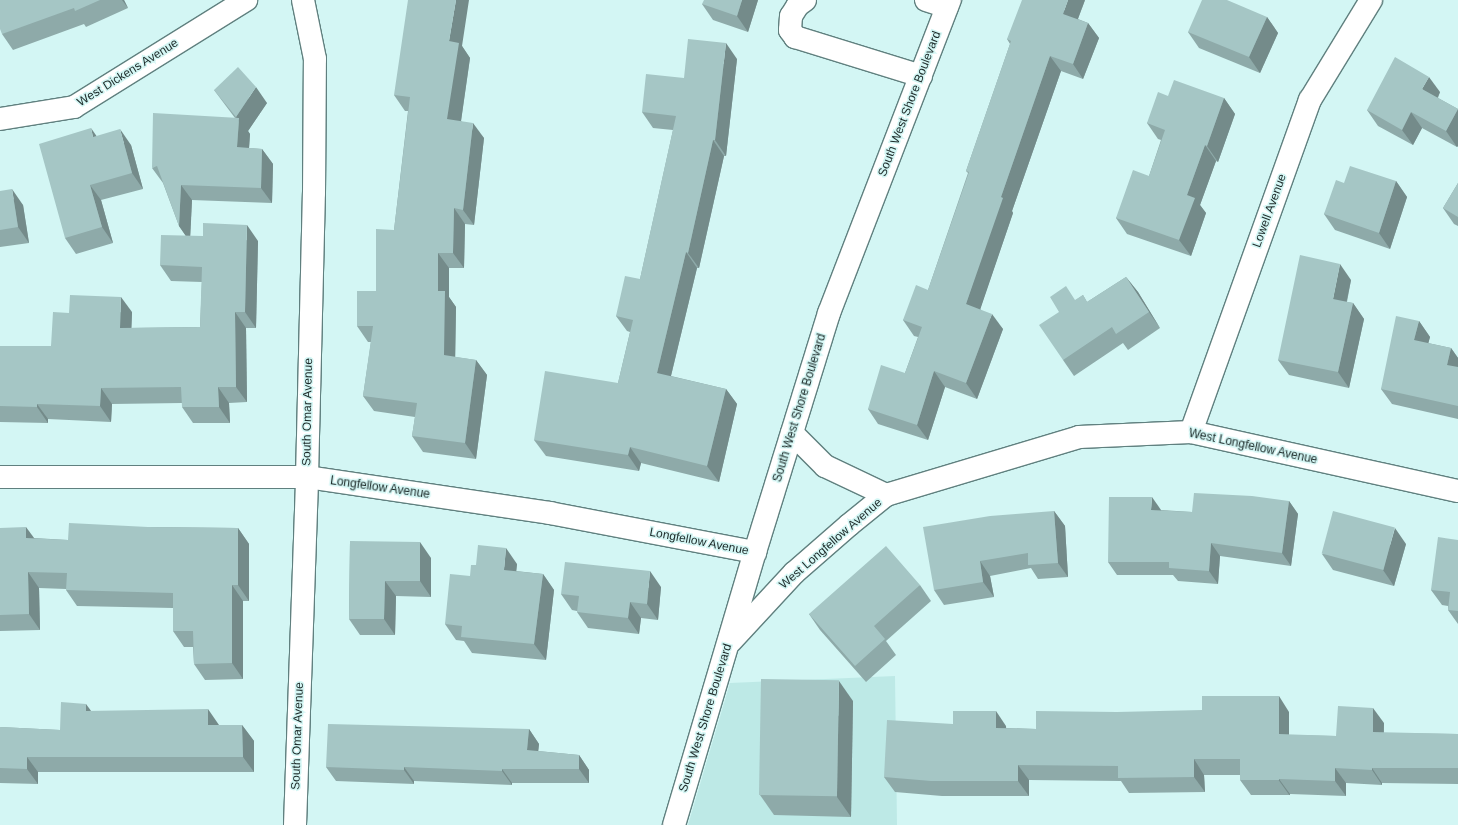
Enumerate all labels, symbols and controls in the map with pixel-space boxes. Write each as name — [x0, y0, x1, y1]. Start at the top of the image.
street label: South West Shore Boulevard — [876, 29, 944, 179]
street label: West Dickens Avenue — [75, 36, 181, 110]
street label: Lowell Avenue — [1250, 172, 1290, 250]
street label: South West Shore Boulevard — [771, 332, 829, 484]
street label: South Omar Avenue — [300, 358, 316, 466]
street label: West Longfellow Avenue — [1187, 426, 1319, 468]
street label: Longfellow Avenue — [329, 474, 431, 502]
street label: West Longfellow Avenue — [777, 495, 885, 593]
street label: Longfellow Avenue — [648, 525, 750, 559]
street label: South West Shore Boulevard — [677, 642, 735, 794]
street label: South Omar Avenue — [289, 682, 307, 790]

